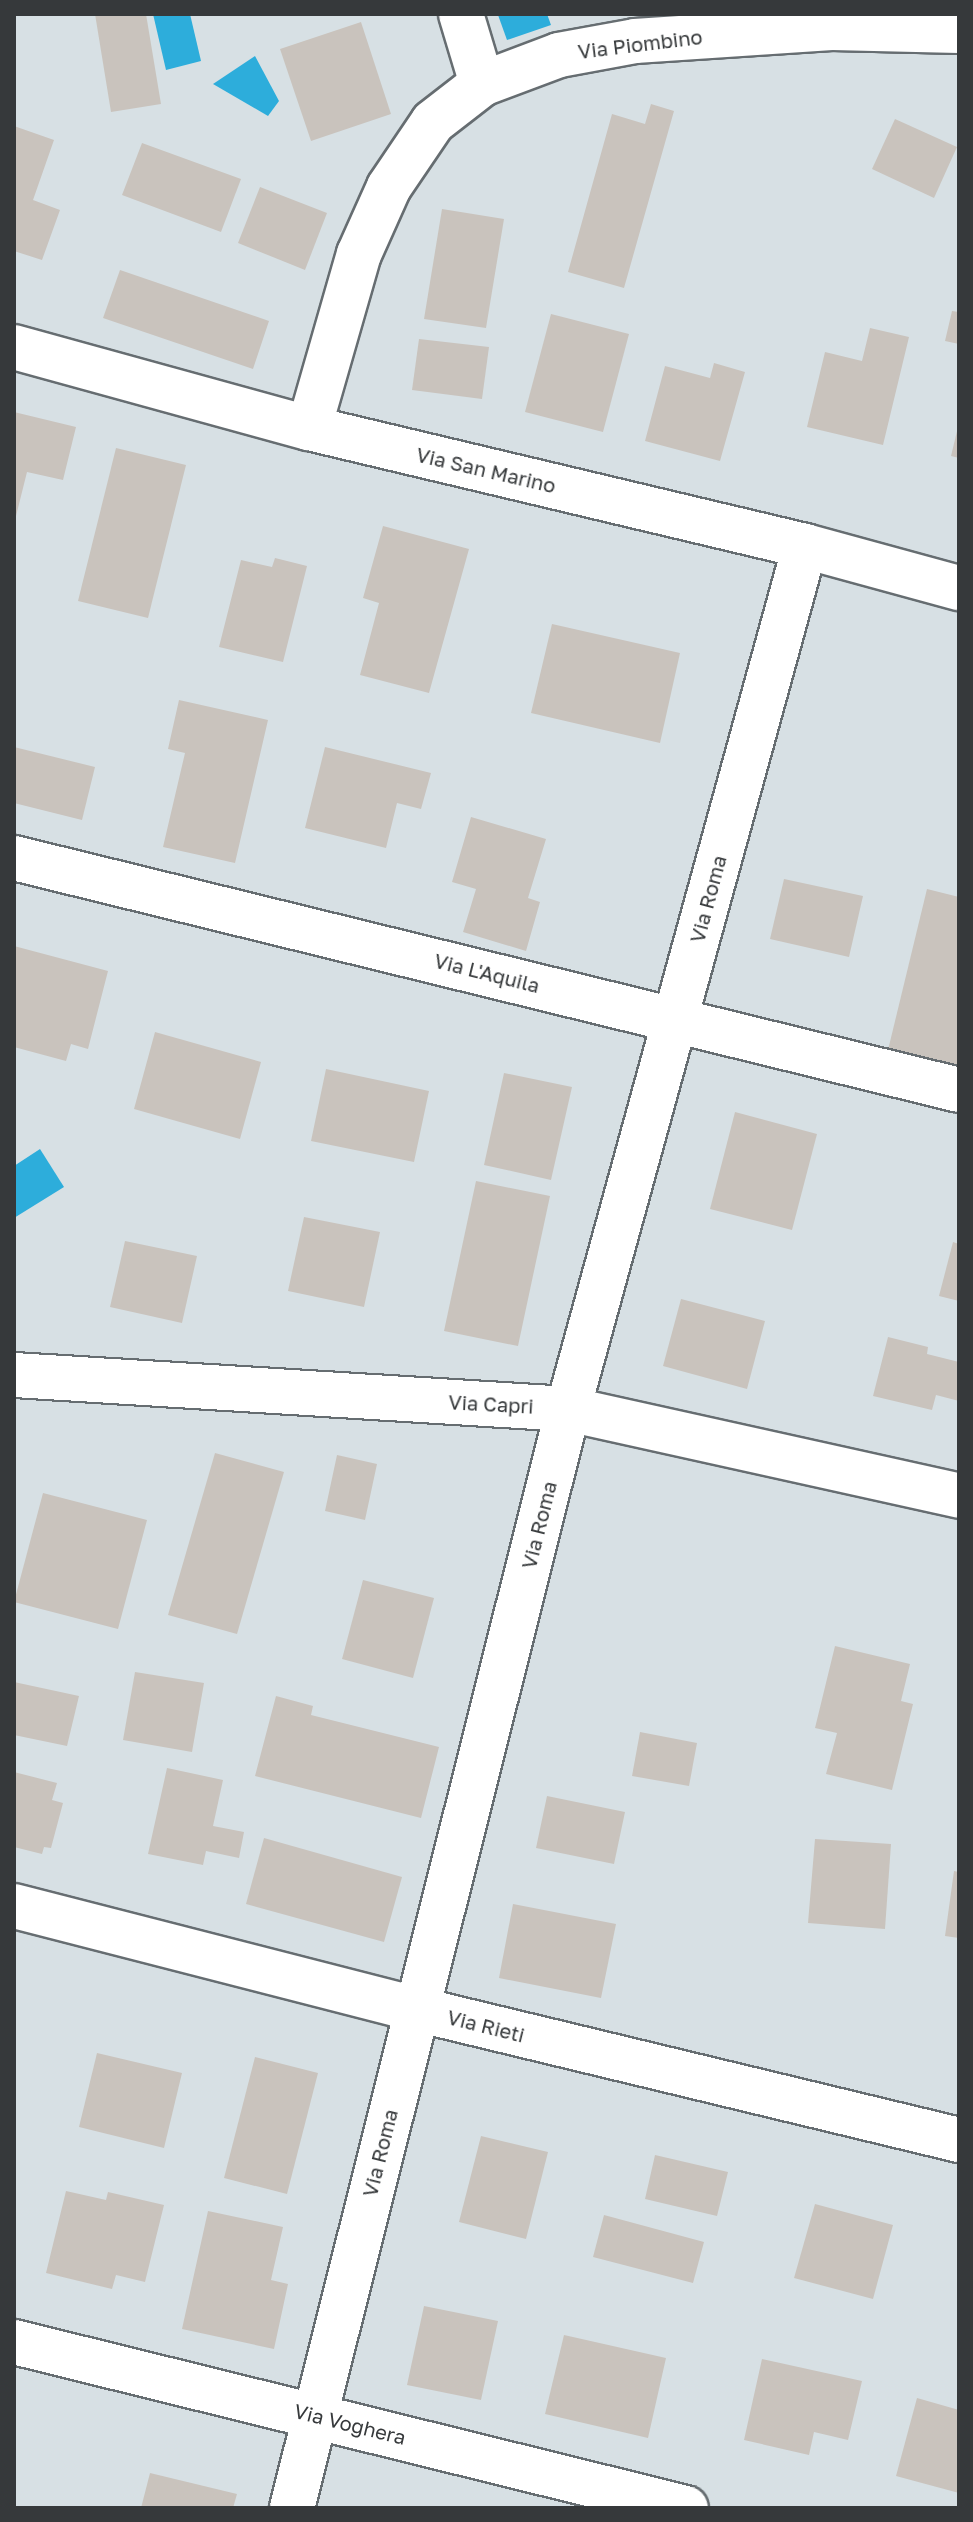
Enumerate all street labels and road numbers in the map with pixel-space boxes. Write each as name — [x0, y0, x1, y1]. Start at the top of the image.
street label: Via Piombino — [576, 24, 704, 64]
street label: Via San Marino — [414, 442, 558, 498]
street label: Via Roma — [685, 853, 731, 945]
street label: Via L'Aquila — [432, 948, 542, 998]
street label: Via Capri — [448, 1390, 534, 1418]
street label: Via Roma — [517, 1479, 561, 1571]
street label: Via Rieti — [445, 2005, 527, 2047]
street label: Via Roma — [358, 2107, 402, 2199]
street label: Via Voghera — [292, 2399, 408, 2449]

